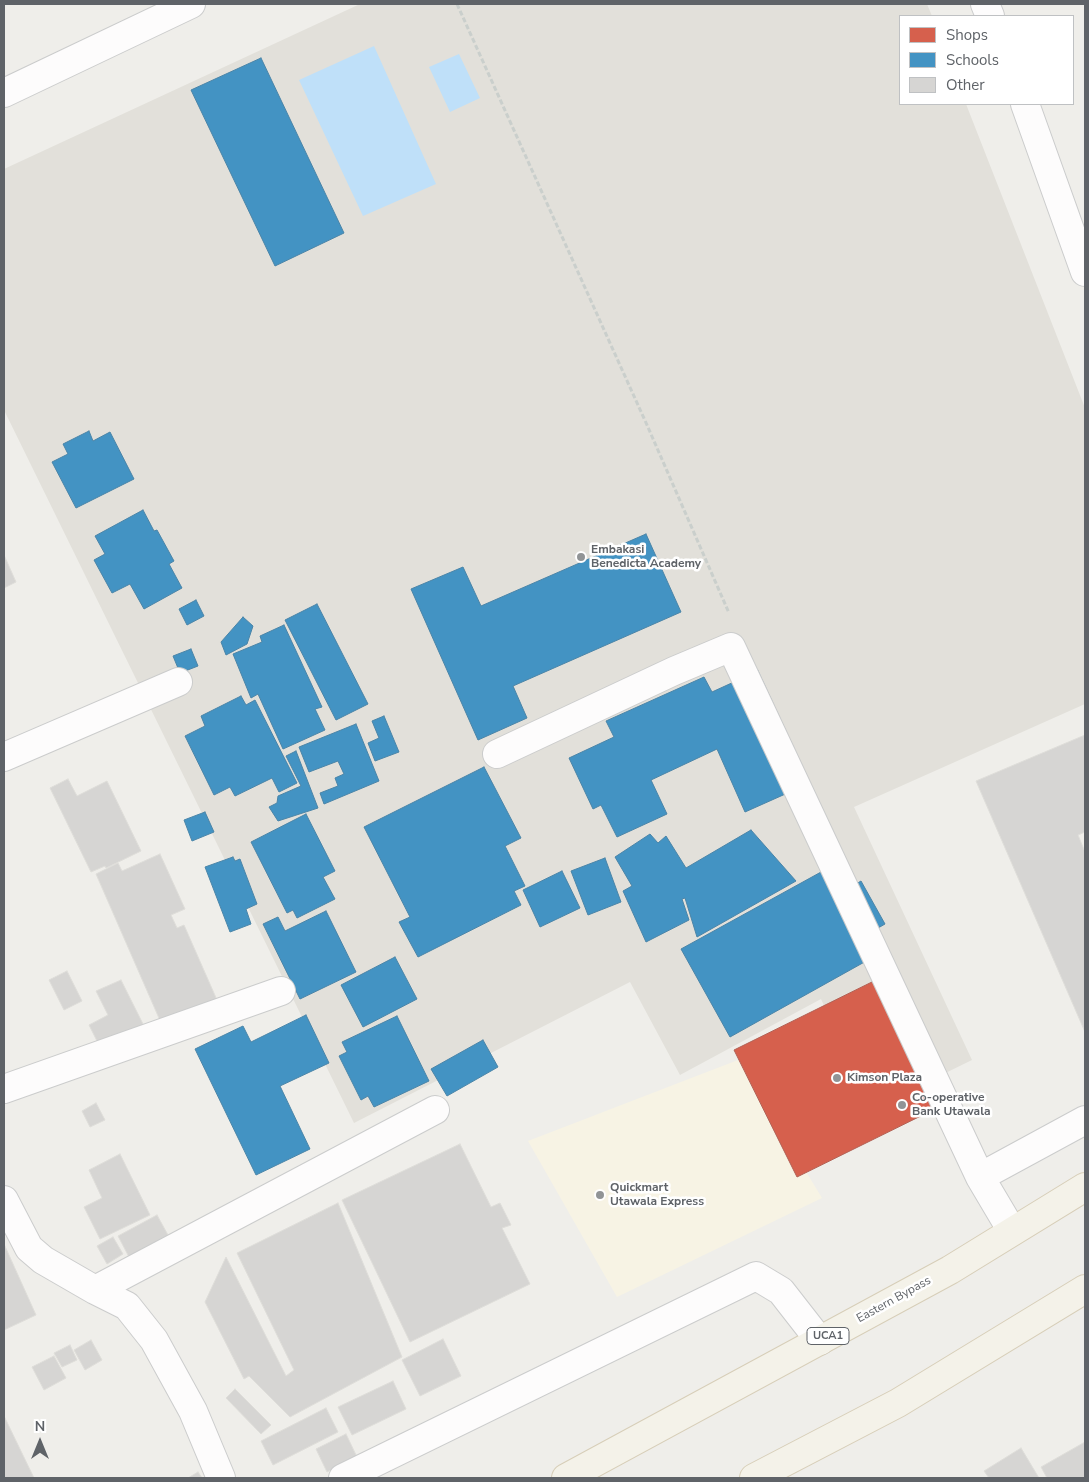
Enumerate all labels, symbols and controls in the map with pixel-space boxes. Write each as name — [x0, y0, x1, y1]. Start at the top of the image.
legend — [899, 15, 1074, 105]
text: Shops — [946, 25, 988, 45]
text: Schools — [946, 50, 999, 70]
text: Other — [946, 75, 985, 95]
place label: Embakasi Benedicta Academy — [591, 543, 701, 571]
marker: Embakasi Benedicta Academy — [575, 551, 587, 563]
place label: Kimson Plaza — [847, 1071, 922, 1085]
marker: Kimson Plaza — [831, 1072, 843, 1084]
place label: Co-operative Bank Utawala — [912, 1091, 991, 1119]
marker: Co-operative Bank Utawala — [896, 1099, 908, 1111]
place label: Quickmart Utawala Express — [610, 1181, 704, 1209]
marker: Quickmart Utawala Express — [594, 1189, 606, 1201]
street label: Eastern Bypass — [854, 1274, 934, 1326]
road number: UCA1 — [807, 1328, 849, 1344]
north arrow — [15, 1417, 65, 1467]
text: N — [35, 1417, 45, 1436]

